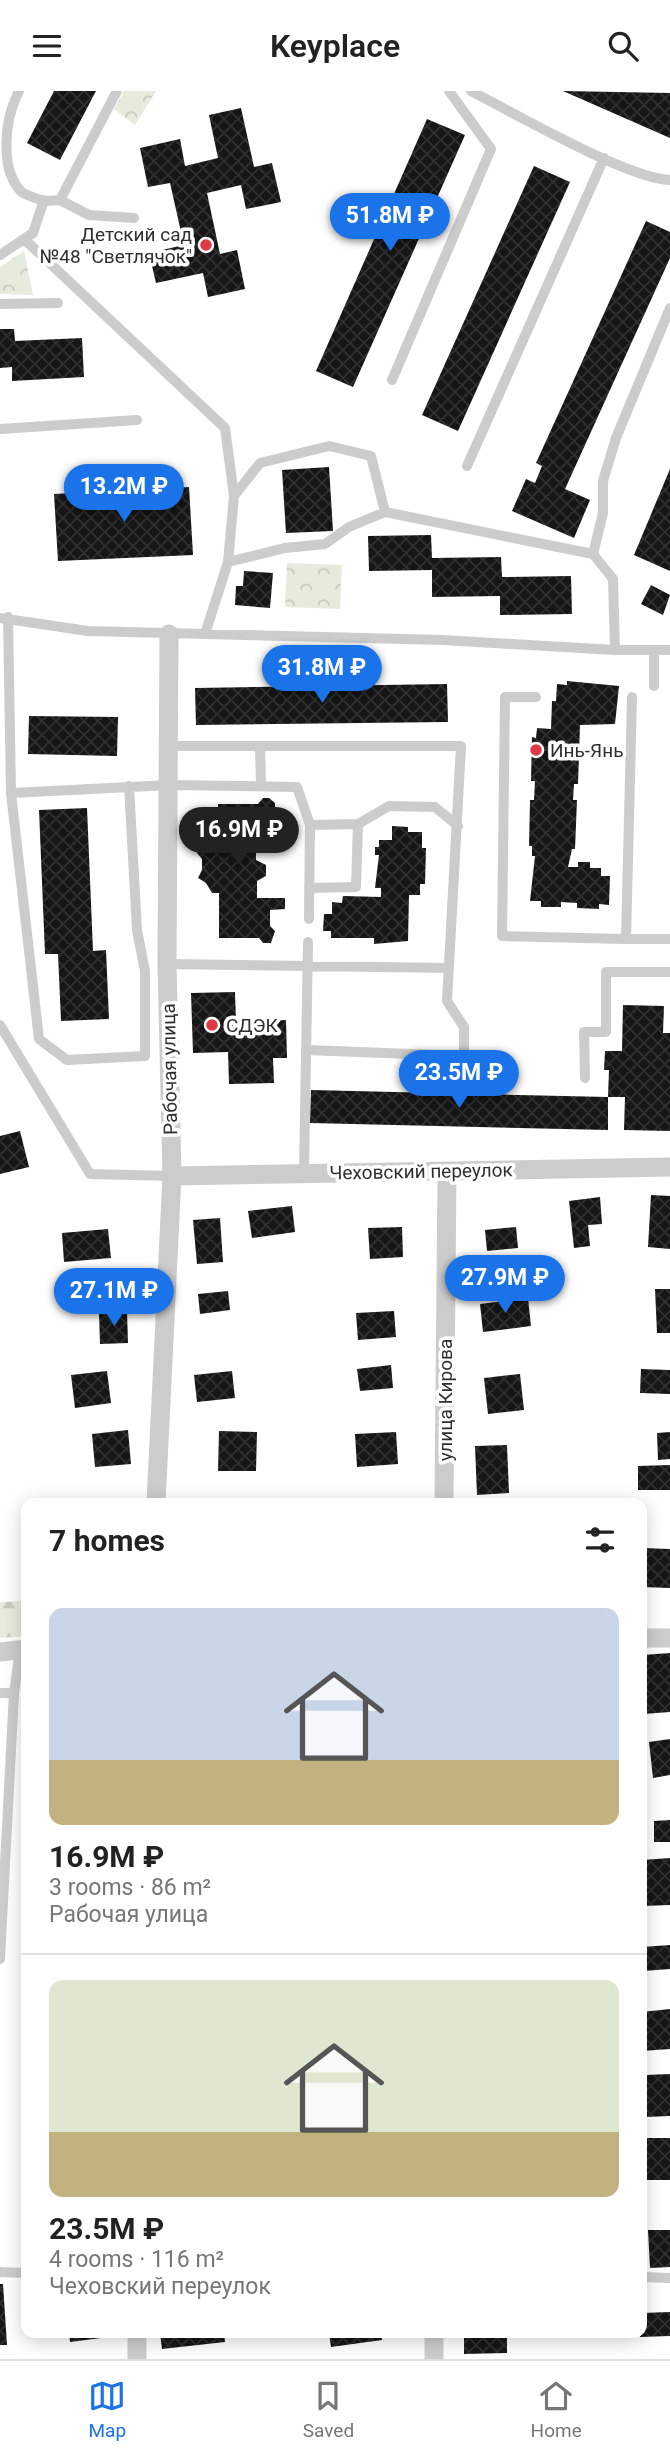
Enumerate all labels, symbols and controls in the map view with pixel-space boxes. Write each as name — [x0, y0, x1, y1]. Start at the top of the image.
icon: menu — [28, 27, 66, 65]
text: Keyplace — [270, 27, 400, 65]
icon: search — [604, 27, 642, 65]
pin: 51.8M ₽ — [325, 193, 455, 253]
text: 51.8M ₽ — [346, 202, 434, 229]
place label: Детский сад №48 "Светлячок" — [40, 223, 192, 268]
marker: Детский сад №48 "Светлячок" — [198, 237, 214, 253]
pin: 13.2M ₽ — [59, 465, 189, 524]
text: 13.2M ₽ — [80, 473, 168, 500]
pin: 31.8M ₽ — [257, 645, 387, 705]
text: 31.8M ₽ — [278, 654, 366, 681]
place label: Инь-Янь — [550, 739, 623, 762]
marker: Инь-Янь — [528, 742, 544, 758]
pin: 16.9M ₽ — [174, 807, 304, 867]
text: 16.9M ₽ — [195, 816, 283, 843]
street label: Рабочая улица — [157, 1003, 182, 1135]
place label: СДЭК — [226, 1014, 278, 1037]
marker: СДЭК — [204, 1017, 220, 1033]
pin: 23.5M ₽ — [394, 1051, 524, 1110]
text: 23.5M ₽ — [415, 1059, 503, 1086]
street label: Чеховский переулок — [329, 1158, 514, 1185]
pin: 27.9M ₽ — [440, 1255, 570, 1315]
text: 27.9M ₽ — [461, 1264, 549, 1291]
pin: 27.1M ₽ — [49, 1269, 179, 1328]
text: 27.1M ₽ — [70, 1277, 158, 1304]
street label: улица Кирова — [434, 1339, 457, 1461]
icon: filters — [581, 1521, 619, 1559]
text: 7 homes — [49, 1523, 165, 1558]
icon: home — [271, 1653, 397, 1779]
text: 16.9M ₽ — [49, 1839, 164, 1874]
text: 3 rooms · 86 m² — [49, 1874, 211, 1901]
text: Рабочая улица — [49, 1901, 208, 1928]
icon: home — [271, 2025, 397, 2151]
text: 23.5M ₽ — [49, 2211, 164, 2246]
text: 4 rooms · 116 m² — [49, 2246, 224, 2273]
text: Чеховский переулок — [49, 2273, 271, 2300]
tab: Map — [88, 2377, 126, 2442]
tab: Saved — [303, 2377, 354, 2442]
tab: Home — [531, 2377, 582, 2442]

